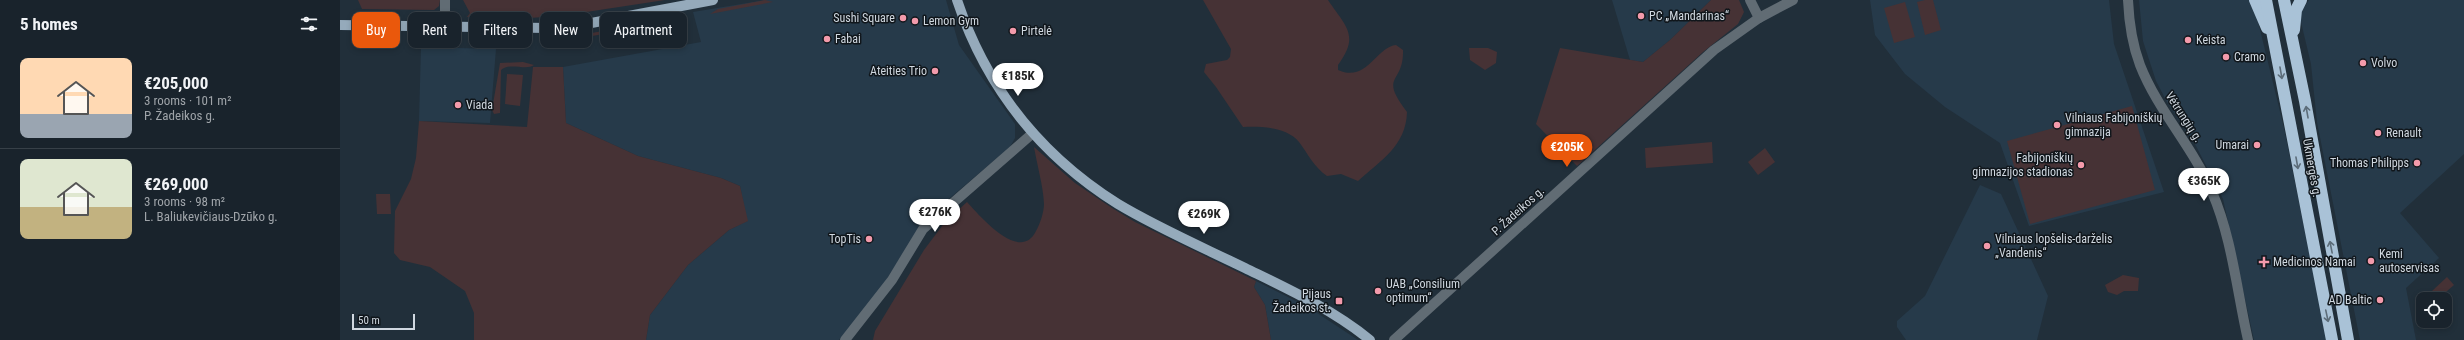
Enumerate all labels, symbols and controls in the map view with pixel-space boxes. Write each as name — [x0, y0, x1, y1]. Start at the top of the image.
place label: PC „Mandarinas“ — [1649, 9, 1729, 23]
place label: Sushi Square — [833, 11, 895, 25]
marker: PC „Mandarinas“ — [1636, 11, 1646, 21]
chip: Buy — [352, 12, 400, 48]
chip: Rent — [408, 12, 461, 48]
chip: Filters — [469, 12, 532, 48]
chip: New — [540, 12, 592, 48]
chip: Apartment — [600, 12, 687, 48]
icon: filters — [298, 13, 320, 35]
marker: Sushi Square — [898, 13, 908, 23]
text: 5 homes — [20, 14, 78, 34]
place label: Lemon Gym — [923, 14, 979, 28]
marker: Lemon Gym — [910, 16, 920, 26]
place label: Pirtelė — [1021, 24, 1052, 38]
marker: Pirtelė — [1008, 26, 1018, 36]
place label: Fabai — [835, 32, 861, 46]
place label: Keista — [2196, 33, 2226, 47]
marker: Fabai — [822, 34, 832, 44]
marker: Keista — [2183, 35, 2193, 45]
place label: Cramo — [2234, 50, 2265, 64]
marker: Cramo — [2221, 52, 2231, 62]
place label: Volvo — [2371, 56, 2397, 70]
marker: Volvo — [2358, 58, 2368, 68]
pin: €185K — [990, 63, 1046, 97]
place label: Ateities Trio — [870, 64, 927, 78]
marker: Ateities Trio — [930, 66, 940, 76]
one-way arrow — [2277, 66, 2285, 79]
text: €185K — [1001, 68, 1035, 83]
text: €205,000 — [144, 73, 208, 93]
icon: home — [52, 74, 100, 122]
street label: Vėtrungių g. — [2163, 89, 2205, 145]
text: 3 rooms · 101 m² — [144, 93, 231, 108]
place label: Viada — [466, 98, 493, 112]
marker: Viada — [453, 100, 463, 110]
one-way arrow — [2303, 106, 2311, 119]
text: P. Žadeikos g. — [144, 108, 215, 123]
place label: Vilniaus Fabijoniškių gimnazija — [2065, 111, 2162, 139]
marker: Vilniaus Fabijoniškių gimnazija — [2052, 120, 2062, 130]
place label: Renault — [2386, 126, 2422, 140]
marker: Renault — [2373, 128, 2383, 138]
pin: €205K — [1539, 134, 1595, 168]
place label: Umarai — [2216, 138, 2249, 152]
street label: Ukmergės g. — [2300, 138, 2324, 198]
text: €205K — [1550, 139, 1584, 154]
marker: Umarai — [2252, 140, 2262, 150]
place label: Fabijoniškių gimnazijos stadionas — [1972, 151, 2073, 179]
one-way arrow — [2294, 156, 2302, 169]
place label: Thomas Philipps — [2330, 156, 2409, 170]
marker: Thomas Philipps — [2412, 158, 2422, 168]
marker: Fabijoniškių gimnazijos stadionas — [2076, 160, 2086, 170]
pin: €365K — [2176, 168, 2232, 202]
text: €365K — [2187, 173, 2221, 188]
text: €269,000 — [144, 174, 208, 194]
icon: home — [52, 175, 100, 223]
street label: P. Žadeikos g. — [1488, 183, 1547, 238]
text: 3 rooms · 98 m² — [144, 194, 225, 209]
pin: €276K — [907, 199, 963, 233]
pin: €269K — [1176, 201, 1232, 235]
text: €276K — [918, 204, 952, 219]
text: €269K — [1187, 206, 1221, 221]
text: L. Baliukevičiaus-Dzūko g. — [144, 209, 278, 224]
place label: TopTis — [829, 232, 861, 246]
place label: Vilniaus lopšelis-darželis „Vandenis“ — [1995, 232, 2112, 260]
marker: TopTis — [864, 234, 874, 244]
marker: Vilniaus lopšelis-darželis „Vandenis“ — [1982, 241, 1992, 251]
one-way arrow — [2326, 241, 2334, 254]
place label: Kemi autoservisas — [2379, 247, 2439, 275]
place label: Medicinos Namai — [2273, 255, 2355, 269]
marker: Medicinos Namai — [2258, 256, 2270, 268]
marker: Kemi autoservisas — [2366, 256, 2376, 266]
place label: UAB „Consilium optimum“ — [1386, 277, 1460, 305]
marker: UAB „Consilium optimum“ — [1373, 286, 1383, 296]
place label: Pijaus Žadeikos st. — [1273, 287, 1331, 315]
map controls — [2416, 292, 2452, 328]
button: locate — [2416, 292, 2452, 328]
place label: AD Baltic — [2329, 293, 2372, 307]
marker: AD Baltic — [2375, 295, 2385, 305]
marker: Pijaus Žadeikos st. — [1334, 296, 1344, 306]
one-way arrow — [2323, 309, 2331, 322]
scale bar — [352, 312, 415, 331]
text: 50 m — [358, 314, 380, 327]

